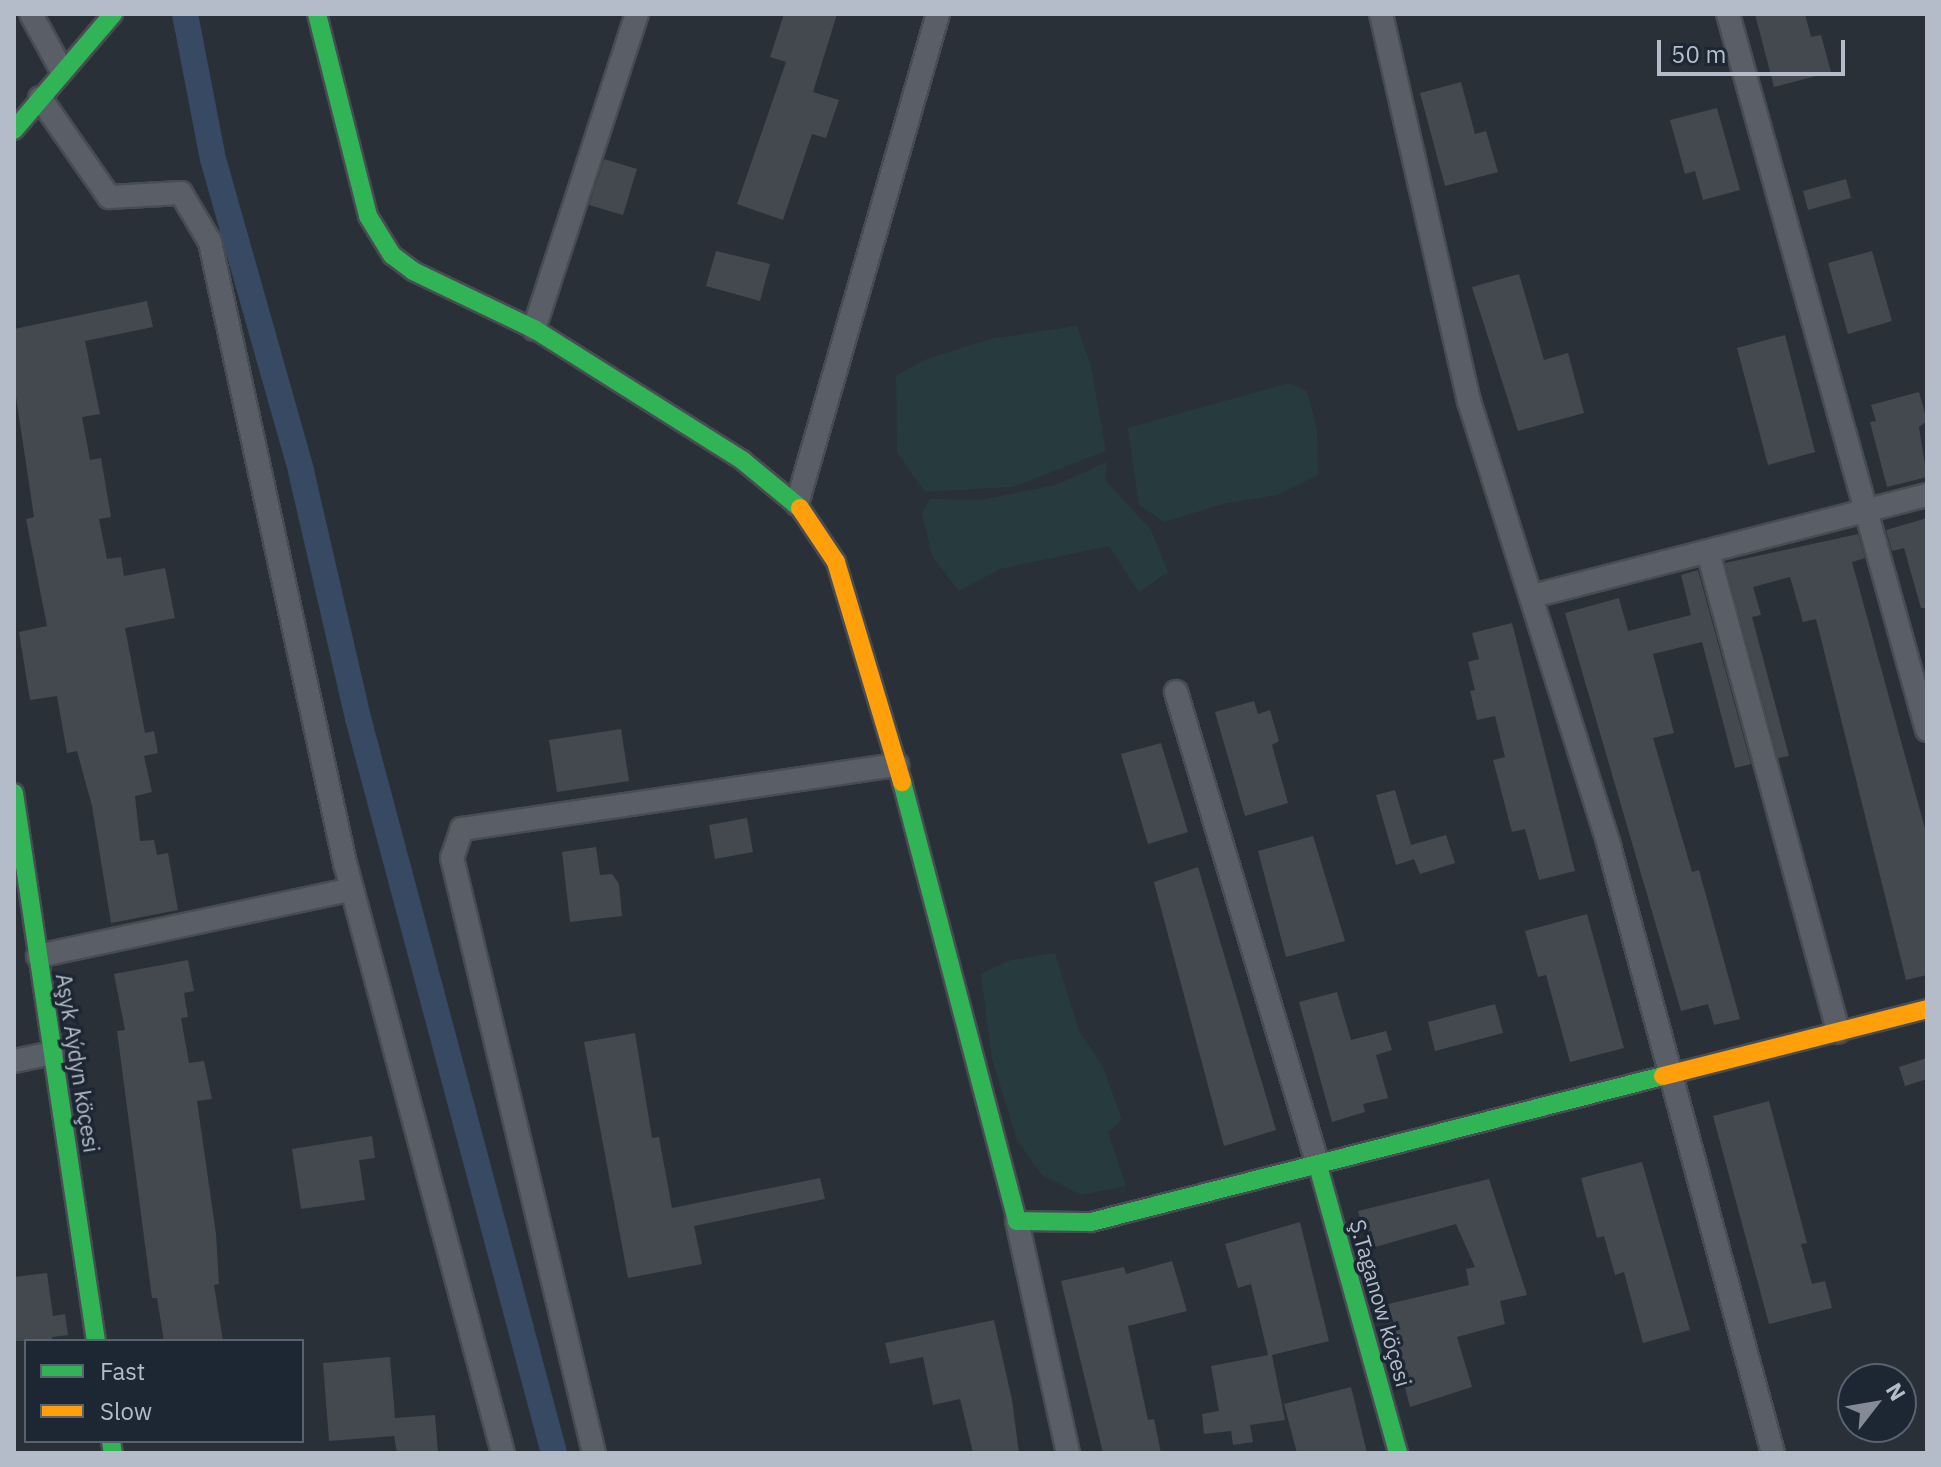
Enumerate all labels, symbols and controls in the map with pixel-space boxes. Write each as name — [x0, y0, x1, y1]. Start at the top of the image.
scale bar — [1661, 24, 1849, 74]
text: 50 m — [1671, 38, 1726, 70]
street label: Aşyk Aýdyn köçesi — [51, 972, 105, 1154]
street label: Ş.Taganow köçesi — [1345, 1216, 1417, 1390]
legend — [24, 1339, 304, 1443]
text: Fast — [100, 1355, 145, 1387]
north arrow — [1837, 1363, 1917, 1443]
text: N — [1880, 1377, 1913, 1406]
text: Slow — [100, 1395, 152, 1427]

